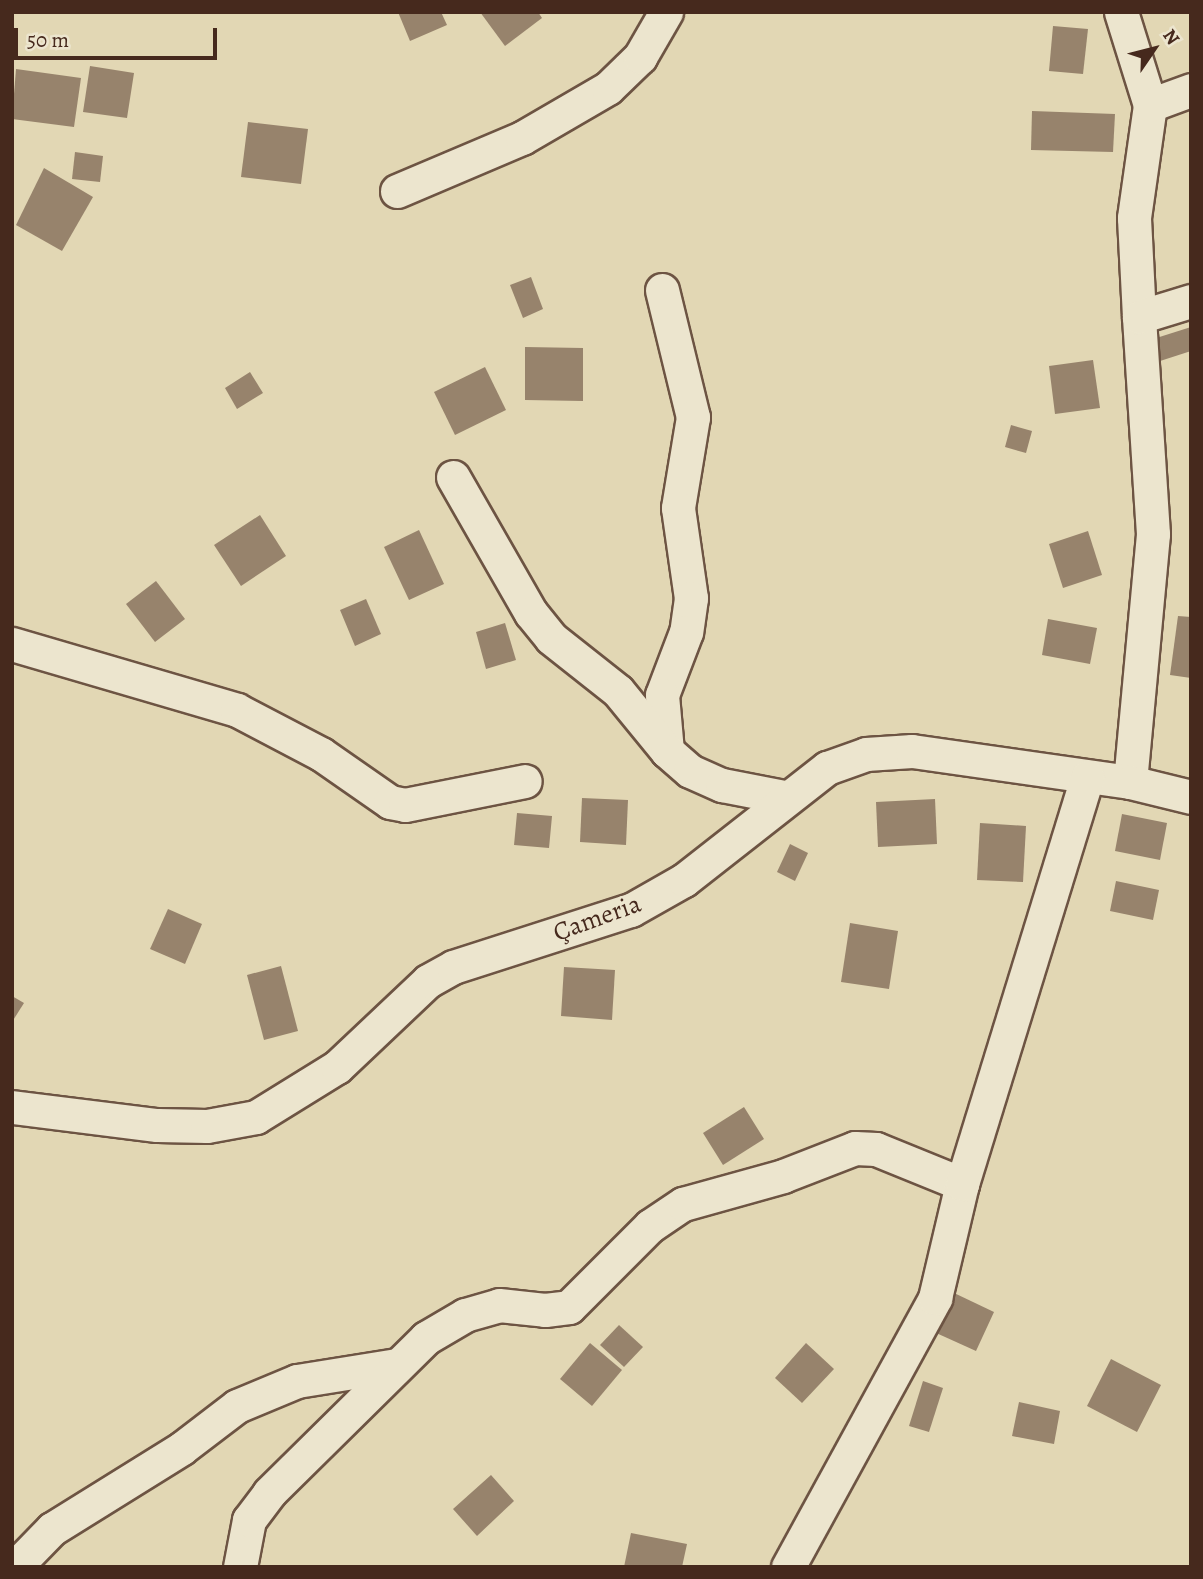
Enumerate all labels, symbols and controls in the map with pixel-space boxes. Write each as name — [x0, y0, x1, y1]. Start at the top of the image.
scale bar — [18, 14, 220, 58]
north arrow — [1119, 14, 1189, 84]
text: N — [1157, 24, 1186, 50]
text: 50 m — [27, 26, 69, 54]
street label: Çameria — [549, 888, 645, 948]

